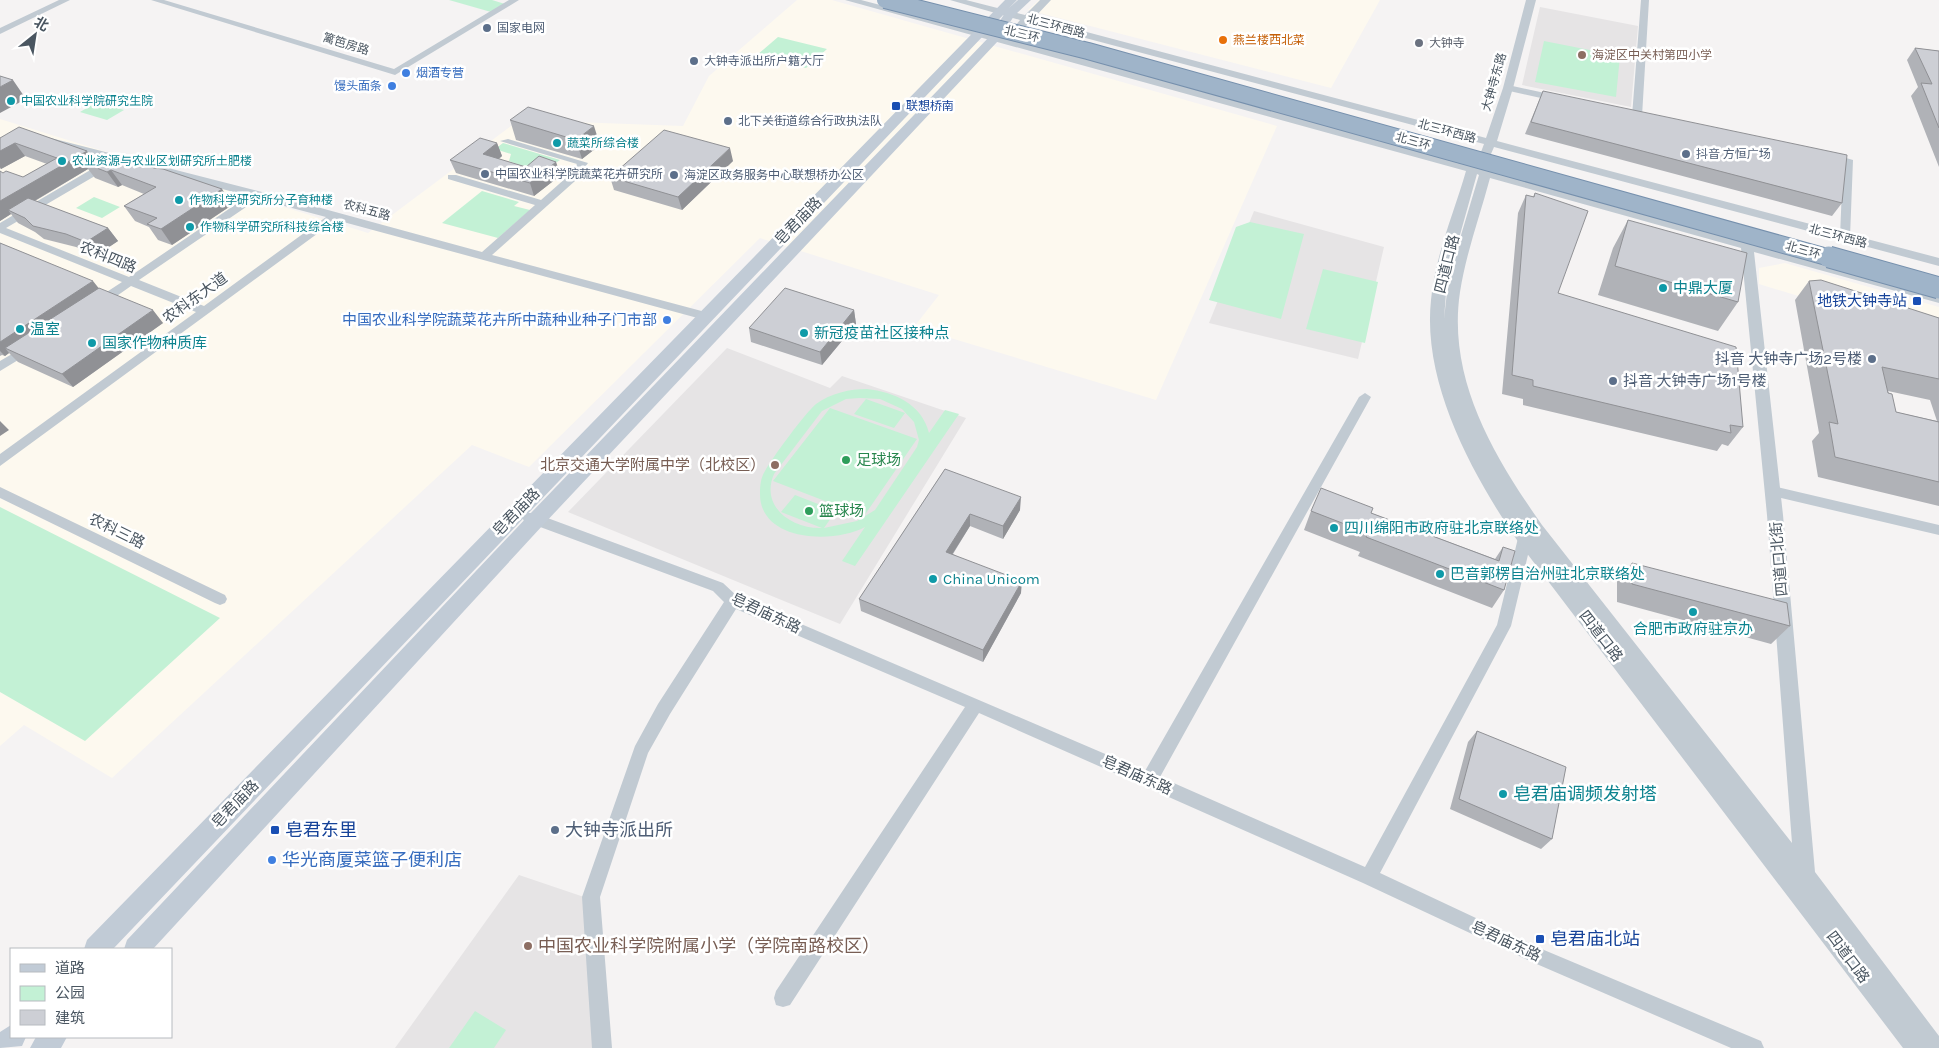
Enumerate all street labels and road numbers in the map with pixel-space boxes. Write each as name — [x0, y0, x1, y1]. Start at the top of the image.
street label: 北三环西路 — [1025, 11, 1087, 41]
street label: 北三环 — [1003, 23, 1041, 45]
street label: 篱笆房路 — [321, 30, 371, 58]
street label: 大钟寺东路 — [1479, 51, 1509, 113]
street label: 北三环西路 — [1416, 116, 1478, 146]
street label: 北三环 — [1394, 129, 1432, 153]
street label: 皂君庙路 — [771, 193, 825, 249]
street label: 农科五路 — [342, 197, 392, 223]
street label: 北三环西路 — [1807, 221, 1869, 251]
street label: 四道口路 — [1431, 233, 1463, 295]
street label: 农科四路 — [77, 237, 139, 277]
street label: 北三环 — [1784, 238, 1822, 262]
street label: 农科东大道 — [159, 269, 231, 327]
street label: 皂君庙路 — [489, 484, 543, 540]
street label: 农科三路 — [86, 510, 148, 552]
street label: 四道口北街 — [1767, 521, 1791, 597]
street label: 皂君庙东路 — [728, 589, 804, 637]
street label: 四道口路 — [1575, 607, 1627, 665]
street label: 皂君庙东路 — [1099, 752, 1175, 798]
street label: 皂君庙路 — [208, 776, 262, 832]
street label: 皂君庙东路 — [1468, 917, 1544, 965]
street label: 四道口路 — [1823, 928, 1873, 986]

